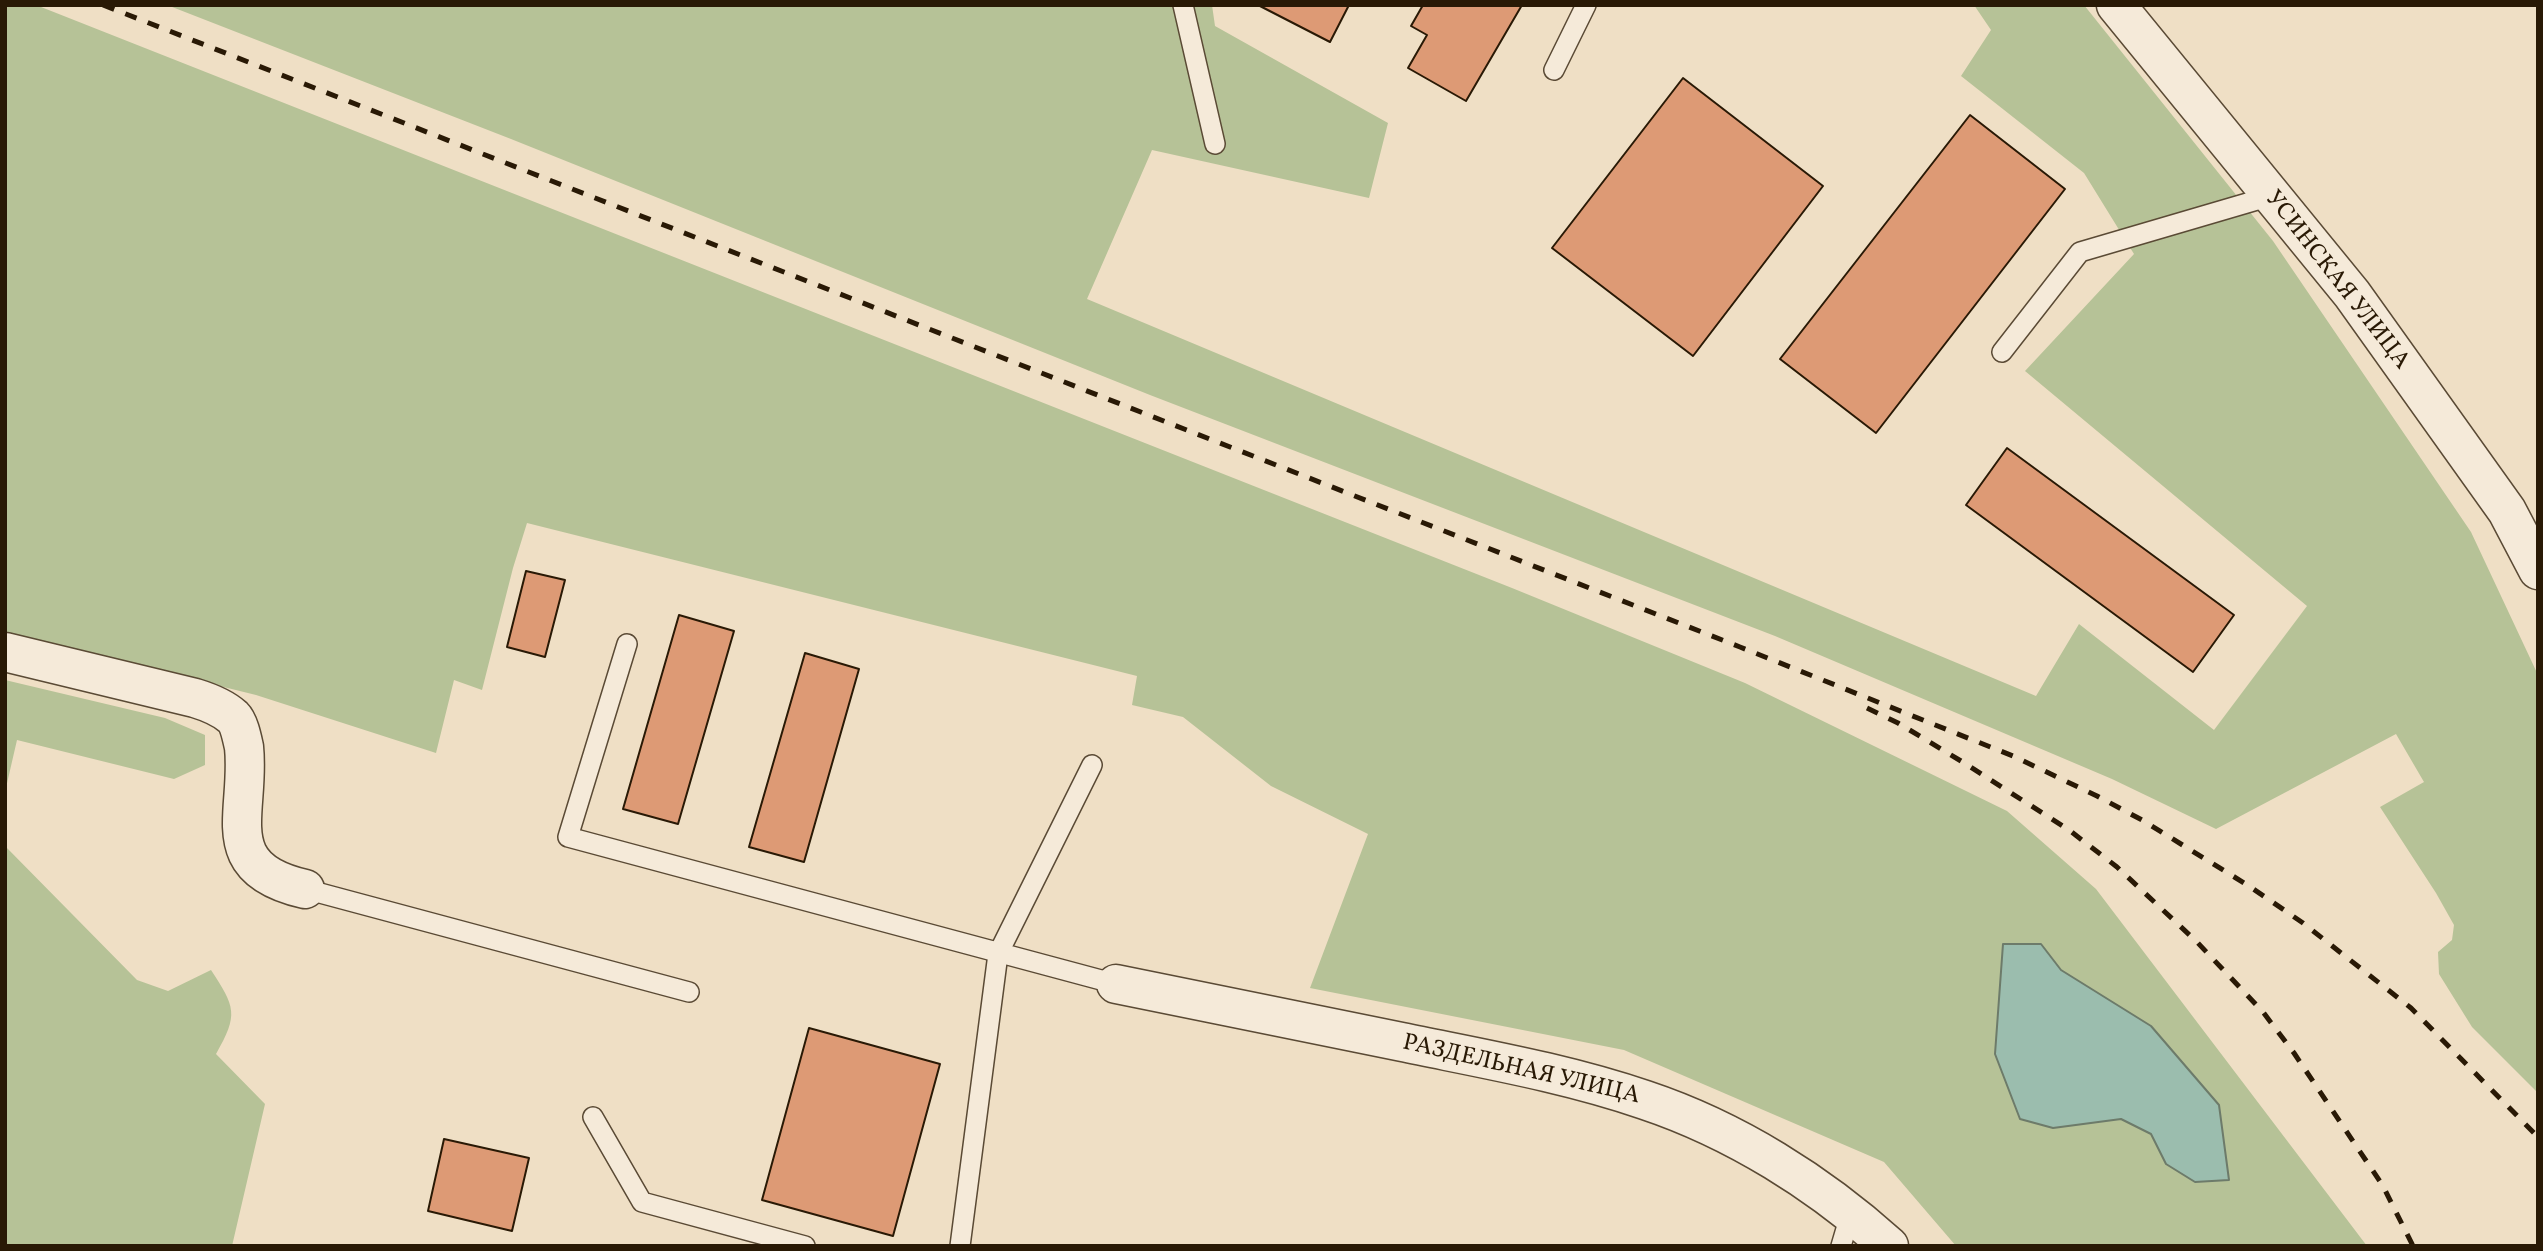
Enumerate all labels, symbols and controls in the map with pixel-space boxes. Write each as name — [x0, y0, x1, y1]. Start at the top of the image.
street label: УСИНСКАЯ УЛИЦА — [2257, 186, 2415, 376]
street label: РАЗДЕЛЬНАЯ УЛИЦА — [1400, 1030, 1642, 1112]

